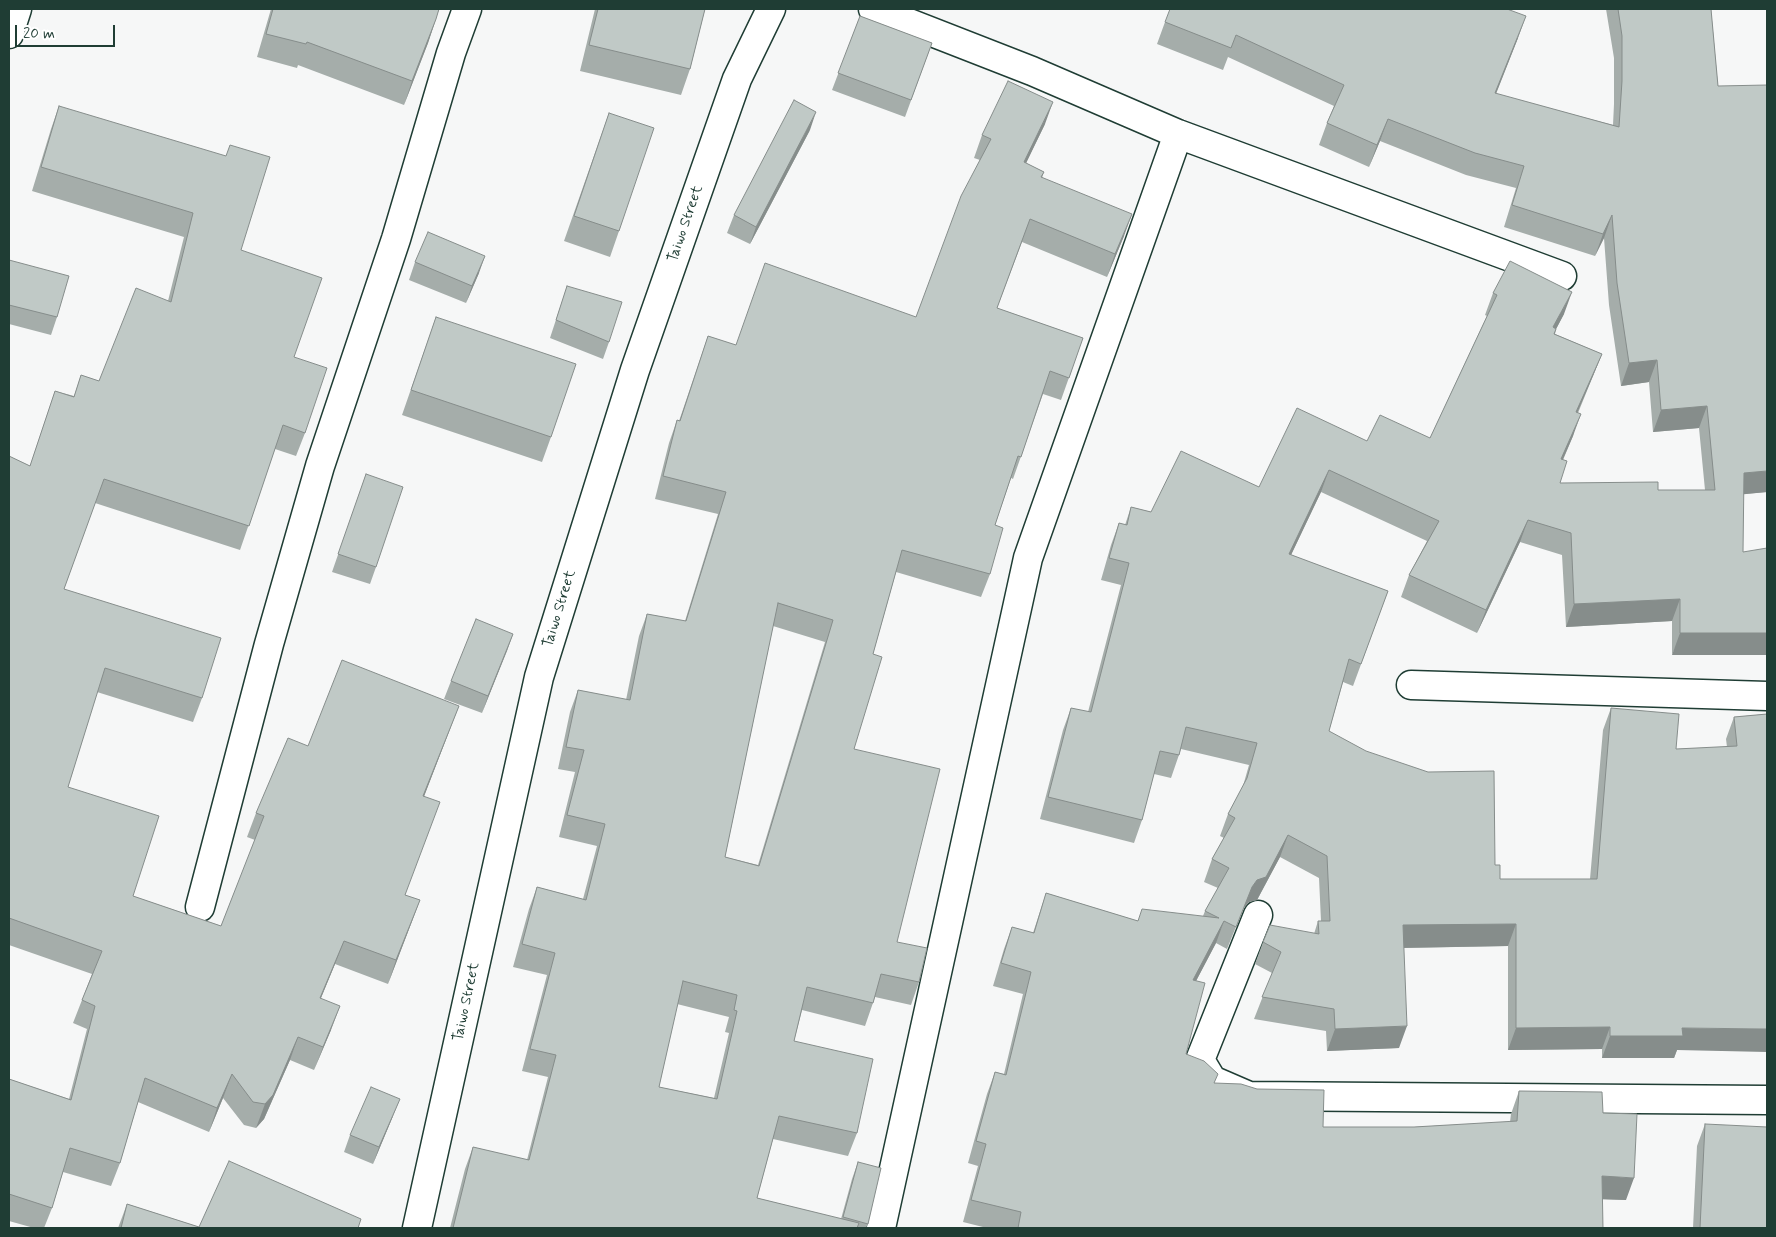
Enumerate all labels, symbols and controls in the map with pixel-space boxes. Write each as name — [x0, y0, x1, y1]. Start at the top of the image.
scale bar — [18, 15, 118, 47]
text: 20 m — [23, 24, 55, 44]
street label: Taiwo Street — [664, 183, 708, 265]
street label: Taiwo Street — [540, 568, 580, 650]
street label: Taiwo Street — [450, 961, 484, 1043]

